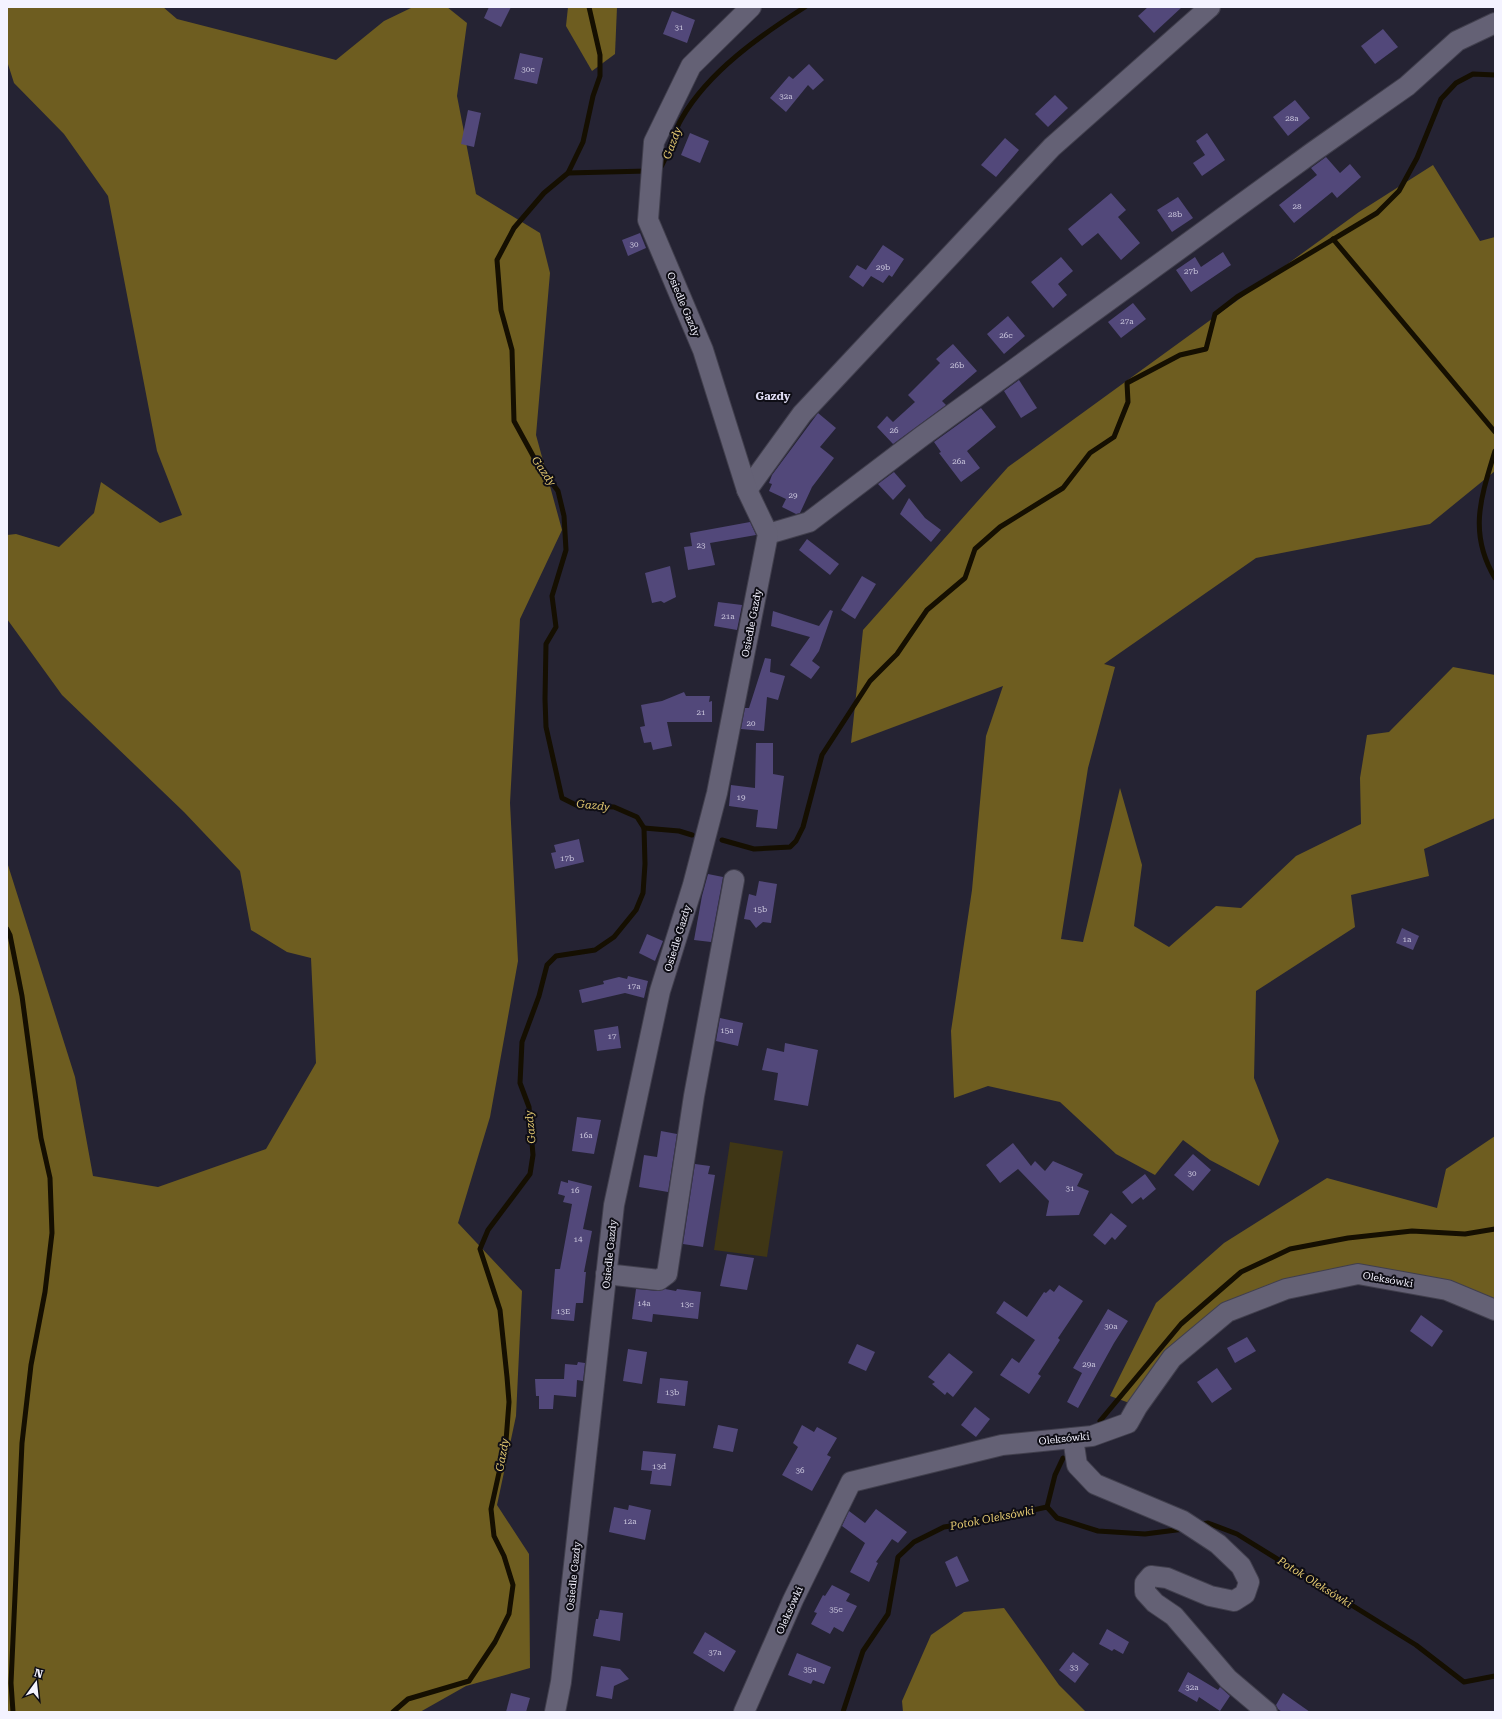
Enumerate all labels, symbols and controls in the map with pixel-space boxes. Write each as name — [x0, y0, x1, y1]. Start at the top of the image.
house number: 31 — [675, 23, 684, 32]
house number: 30c — [521, 65, 535, 74]
house number: 32a — [779, 92, 793, 101]
house number: 28a — [1285, 114, 1299, 123]
water label: Gazdy — [660, 125, 685, 161]
house number: 28 — [1293, 202, 1302, 211]
house number: 28b — [1168, 210, 1182, 219]
house number: 30 — [630, 240, 639, 249]
house number: 29b — [876, 263, 890, 272]
house number: 27b — [1184, 267, 1198, 276]
street label: Osiedle Gazdy — [665, 270, 702, 338]
house number: 27a — [1120, 317, 1134, 326]
house number: 26c — [999, 331, 1013, 340]
house number: 26b — [950, 361, 964, 370]
district label: Gazdy — [756, 390, 791, 403]
house number: 26 — [890, 426, 899, 435]
water label: Gazdy — [529, 454, 559, 489]
house number: 26a — [952, 457, 966, 466]
house number: 29 — [789, 491, 798, 500]
house number: 23 — [697, 541, 706, 550]
street label: Osiedle Gazdy — [739, 588, 764, 658]
house number: 21a — [721, 612, 735, 621]
house number: 21 — [697, 708, 706, 717]
house number: 20 — [747, 719, 756, 728]
house number: 19 — [737, 793, 746, 802]
water label: Gazdy — [576, 797, 611, 814]
house number: 17b — [560, 854, 574, 863]
street label: Osiedle Gazdy — [662, 903, 693, 973]
house number: 15b — [753, 905, 767, 914]
house number: 1a — [1403, 935, 1412, 944]
house number: 17a — [627, 982, 641, 991]
house number: 15a — [720, 1026, 734, 1035]
house number: 17 — [608, 1032, 617, 1041]
water label: Gazdy — [523, 1109, 538, 1144]
house number: 16a — [579, 1131, 593, 1140]
house number: 30 — [1188, 1169, 1197, 1178]
house number: 31 — [1066, 1184, 1075, 1193]
house number: 16 — [571, 1186, 580, 1195]
street label: Osiedle Gazdy — [600, 1219, 619, 1289]
house number: 14 — [574, 1235, 583, 1244]
street label: Oleksówki — [1362, 1270, 1414, 1289]
house number: 14a — [637, 1299, 651, 1308]
house number: 13c — [680, 1300, 694, 1309]
house number: 13E — [556, 1307, 570, 1316]
house number: 30a — [1104, 1322, 1118, 1331]
house number: 29a — [1082, 1360, 1096, 1369]
house number: 13b — [665, 1388, 679, 1397]
street label: Oleksówki — [1038, 1430, 1090, 1447]
water label: Gazdy — [493, 1437, 512, 1473]
house number: 13d — [652, 1462, 666, 1471]
house number: 36 — [796, 1466, 805, 1475]
water label: Potok Oleksówki — [948, 1504, 1036, 1533]
house number: 12a — [623, 1517, 637, 1526]
street label: Osiedle Gazdy — [564, 1541, 583, 1611]
water label: Potok Oleksówki — [1274, 1554, 1355, 1611]
street label: Oleksówki — [774, 1585, 805, 1636]
house number: 35c — [829, 1605, 843, 1614]
house number: 37a — [708, 1648, 722, 1657]
north arrow — [16, 1663, 56, 1703]
house number: 33 — [1070, 1663, 1079, 1672]
house number: 35a — [803, 1665, 817, 1674]
text: N — [33, 1666, 45, 1681]
house number: 32a — [1185, 1683, 1199, 1692]

